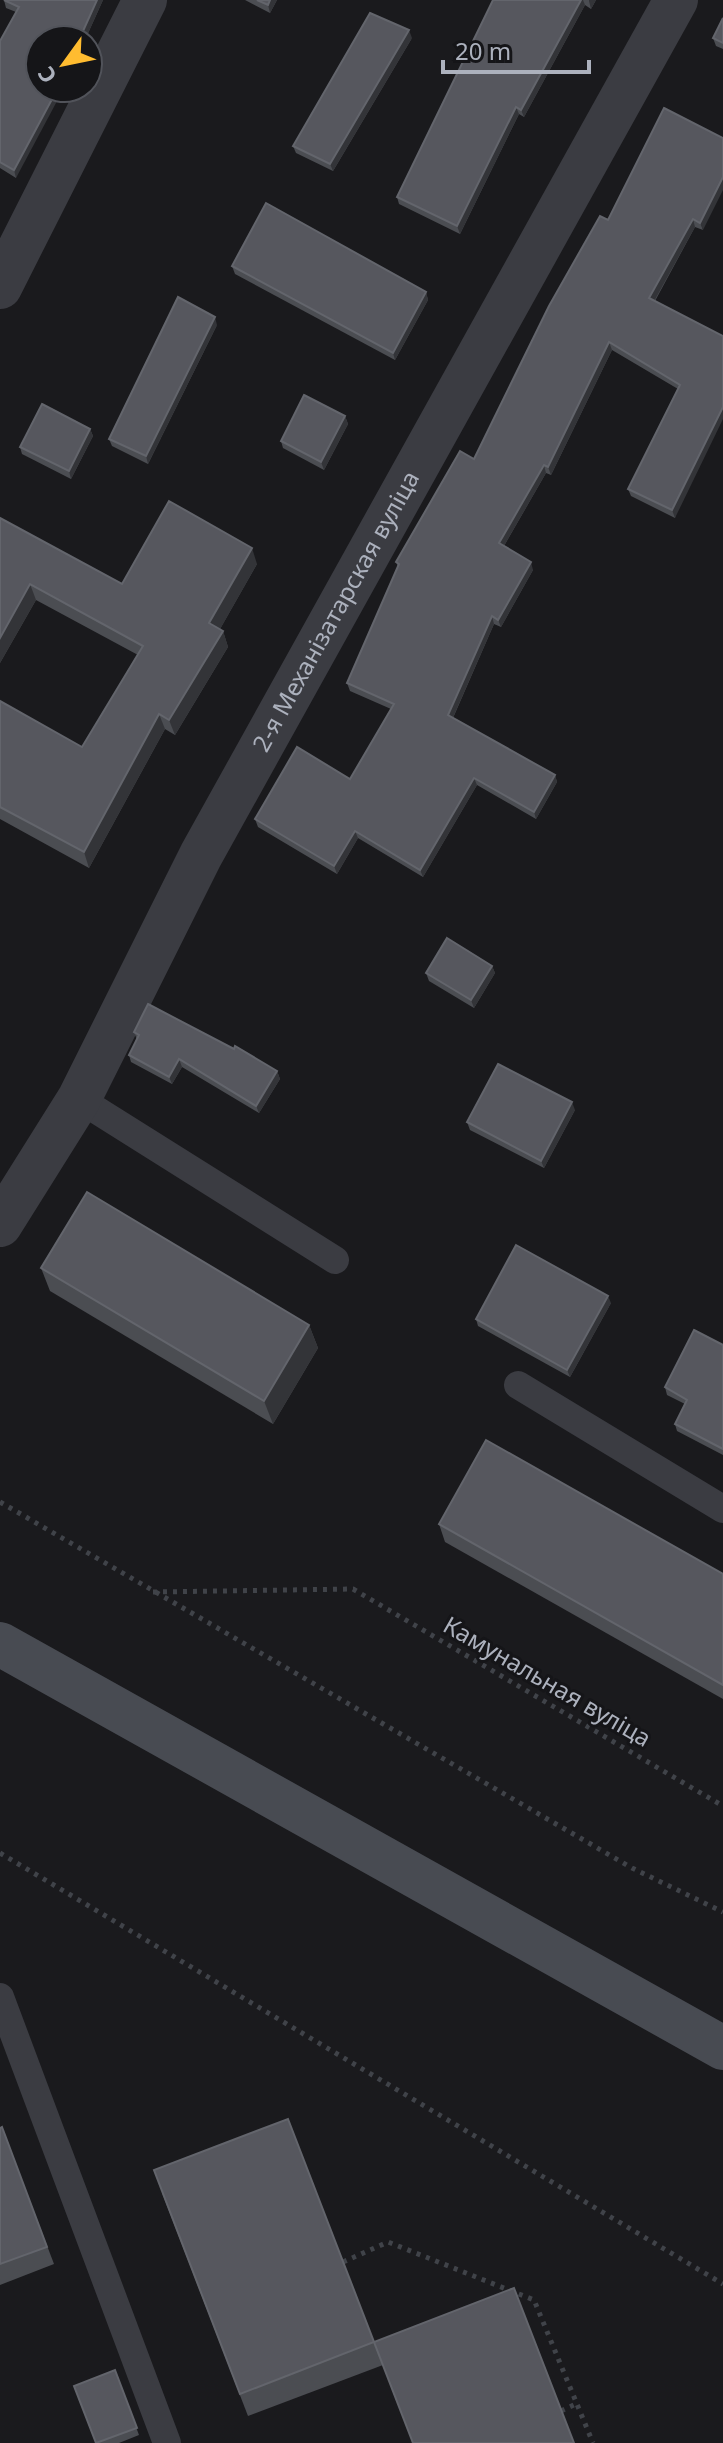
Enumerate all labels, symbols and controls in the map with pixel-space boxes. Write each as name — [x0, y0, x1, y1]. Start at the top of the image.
north arrow — [24, 24, 104, 104]
scale bar — [443, 24, 589, 74]
text: 20 m — [455, 34, 511, 67]
text: С — [30, 61, 63, 90]
street label: 2-я Механізатарская вуліца — [244, 465, 426, 757]
street label: Камунальная вуліца — [438, 1608, 658, 1754]

